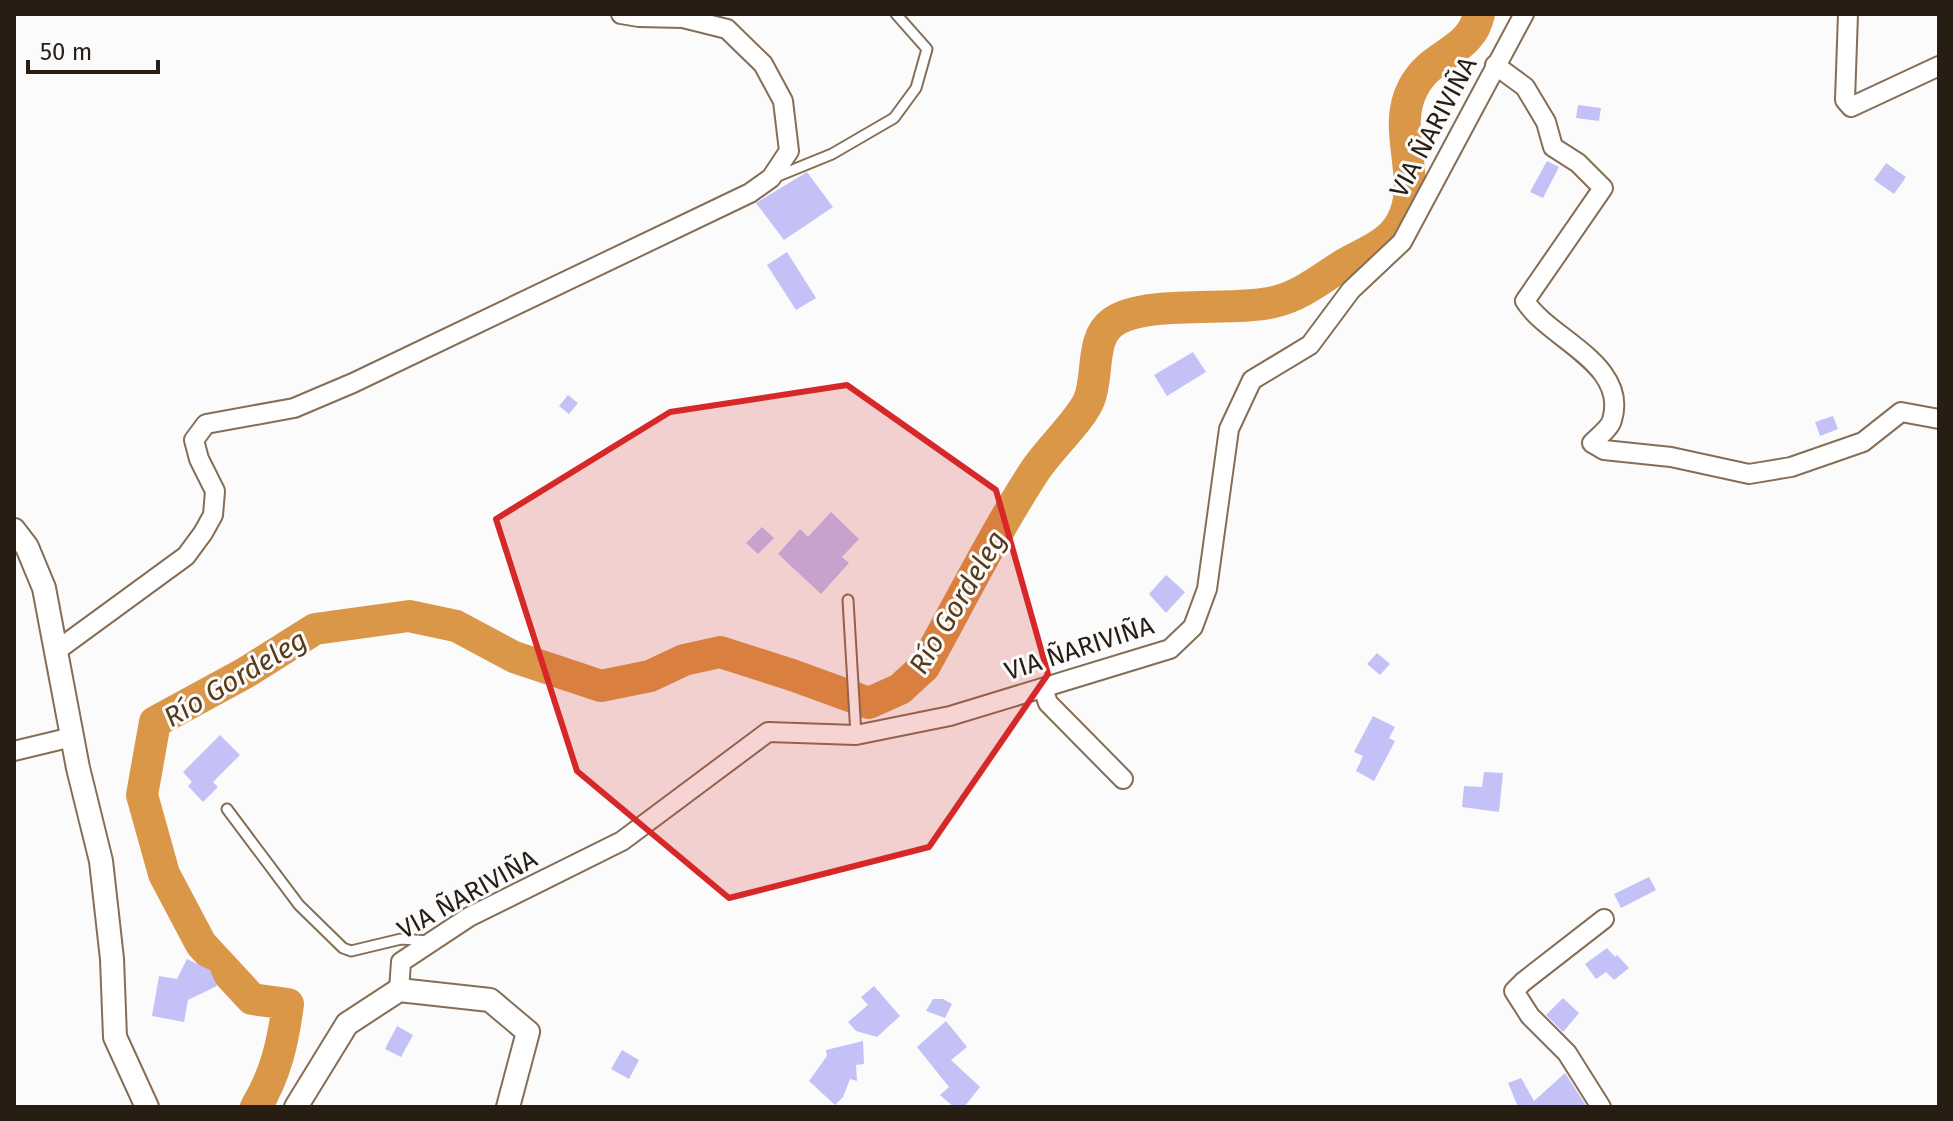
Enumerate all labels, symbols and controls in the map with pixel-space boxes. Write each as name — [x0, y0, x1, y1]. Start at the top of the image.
scale bar — [28, 24, 158, 74]
text: 50 m — [40, 38, 92, 66]
street label: VIA ÑARIVIÑA — [1383, 52, 1483, 203]
water label: Río Gordeleg — [902, 525, 1013, 680]
street label: VIA ÑARIVIÑA — [1001, 610, 1158, 687]
water label: Río Gordeleg — [158, 623, 313, 734]
street label: VIA ÑARIVIÑA — [392, 843, 543, 946]

